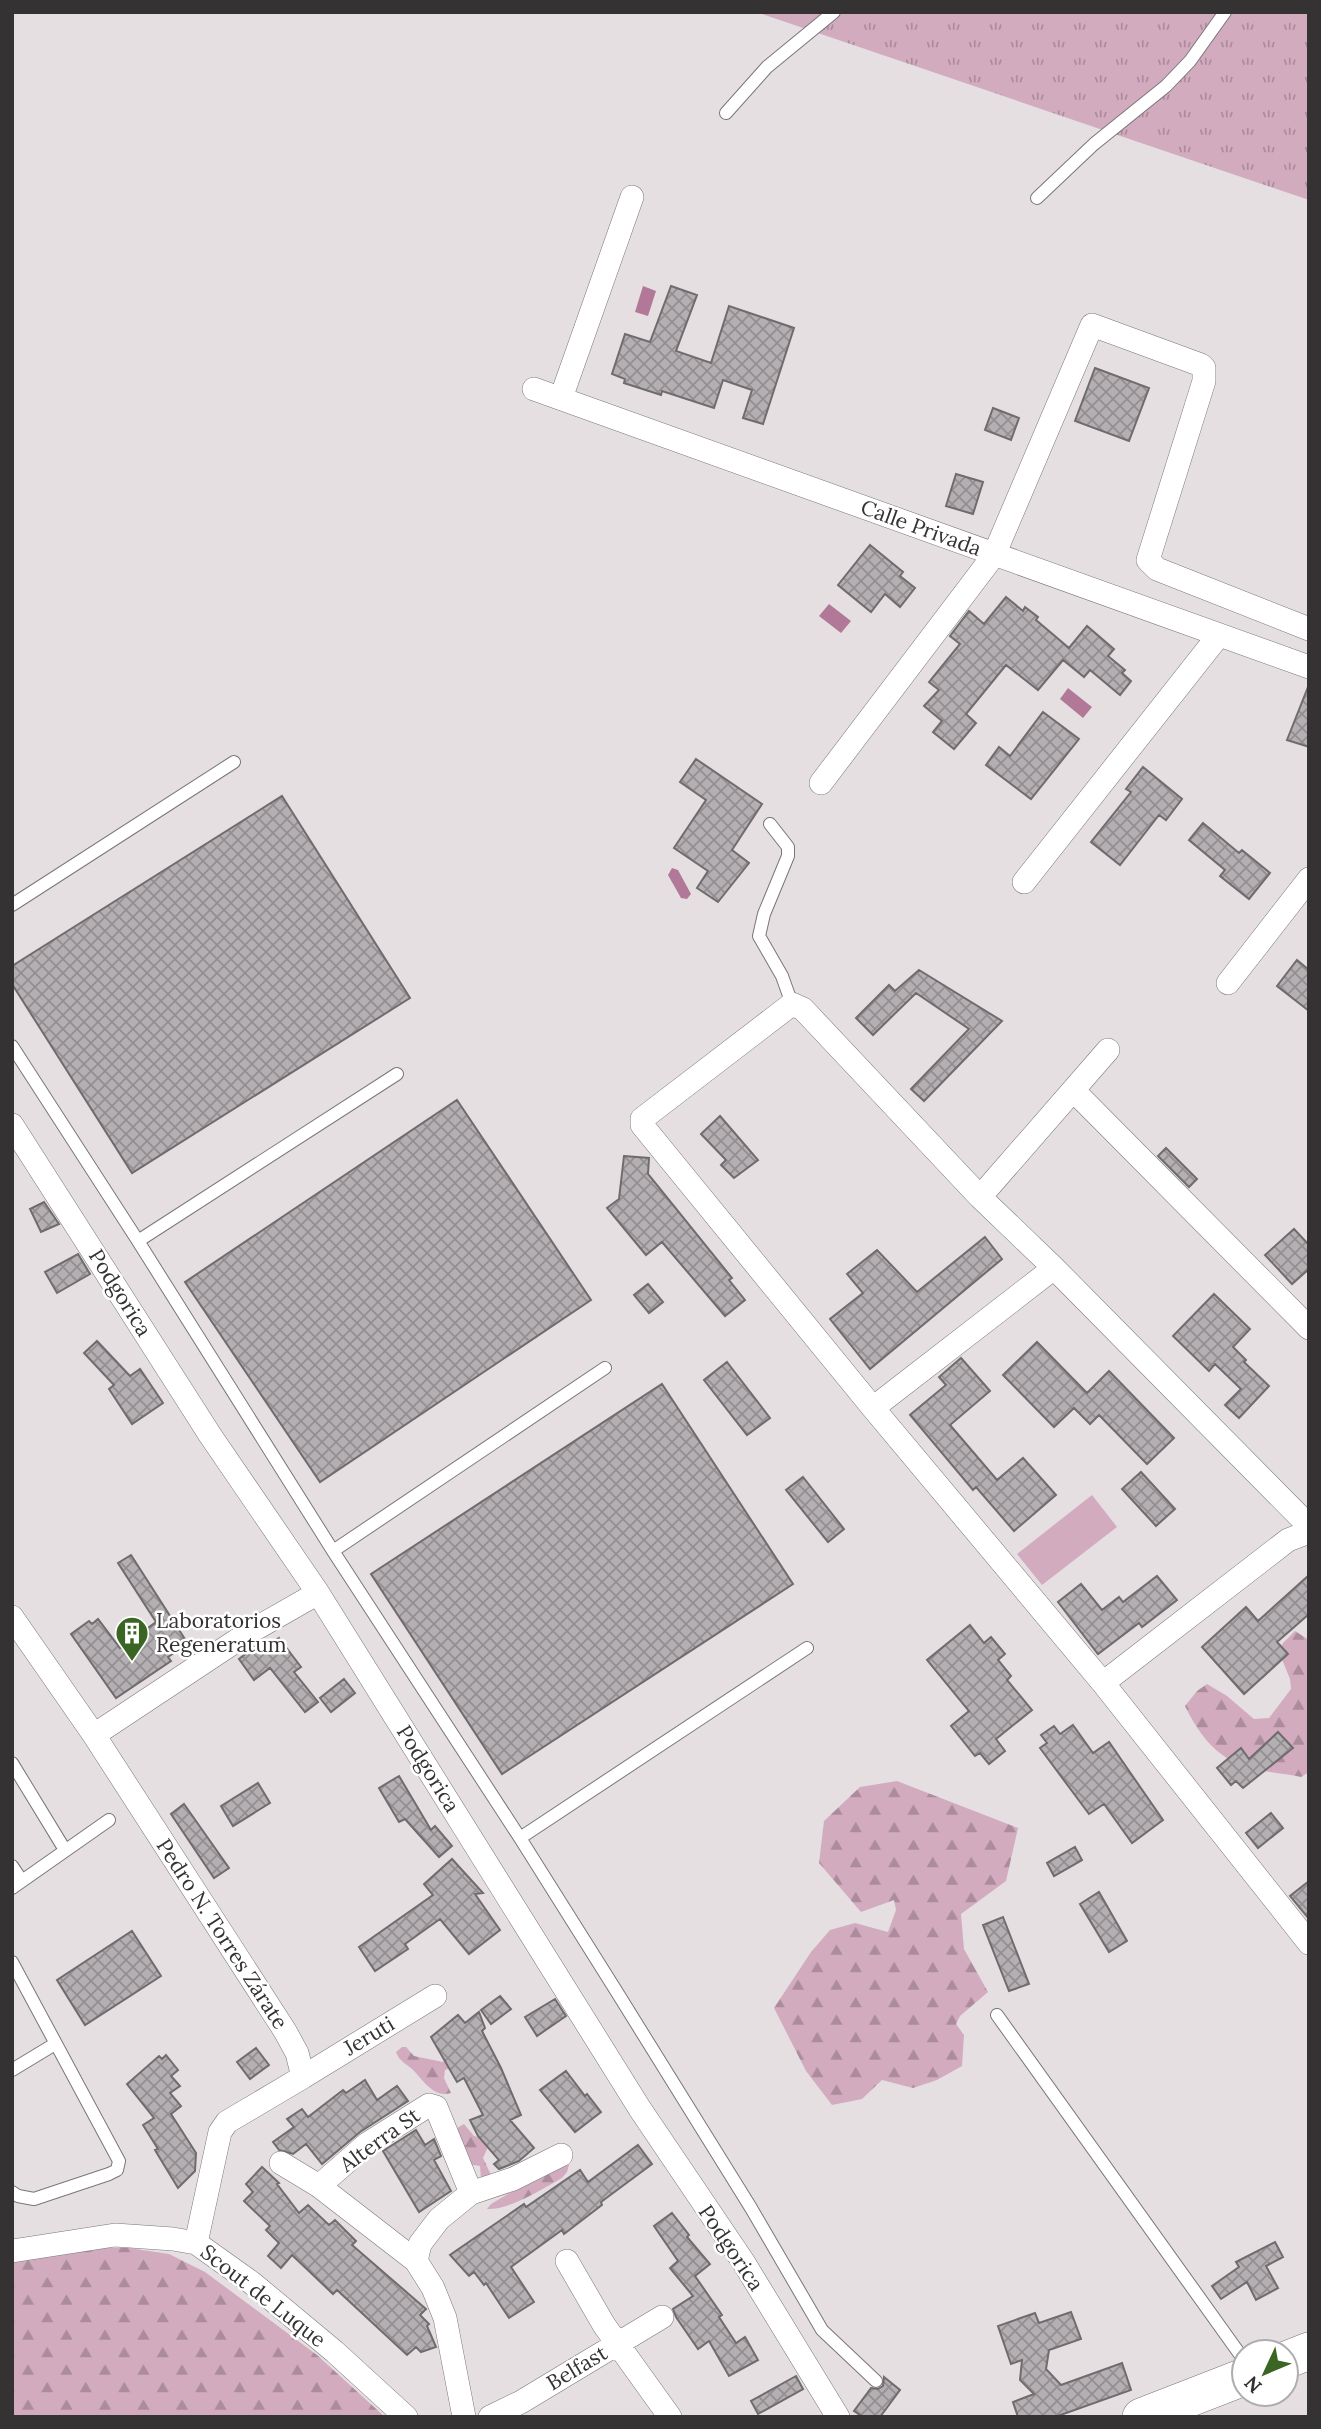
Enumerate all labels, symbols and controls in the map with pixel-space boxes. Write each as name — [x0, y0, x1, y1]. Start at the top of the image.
street label: Calle Privada — [857, 493, 985, 562]
street label: Podgorica — [83, 1244, 158, 1342]
place label: Laboratorios Regeneratum — [156, 1607, 287, 1658]
building icon: Laboratorios Regeneratum — [113, 1614, 151, 1663]
street label: Podgorica — [391, 1720, 466, 1818]
street label: Pedro N. Torres Zárate — [151, 1833, 294, 2034]
street label: Jeruti — [338, 2010, 399, 2062]
street label: Alterra St — [333, 2101, 426, 2178]
street label: Podgorica — [693, 2199, 770, 2296]
street label: Scout de Luque — [195, 2238, 331, 2353]
north arrow — [1230, 2338, 1300, 2408]
street label: Belfast — [542, 2339, 613, 2396]
text: N — [1239, 2371, 1267, 2398]

